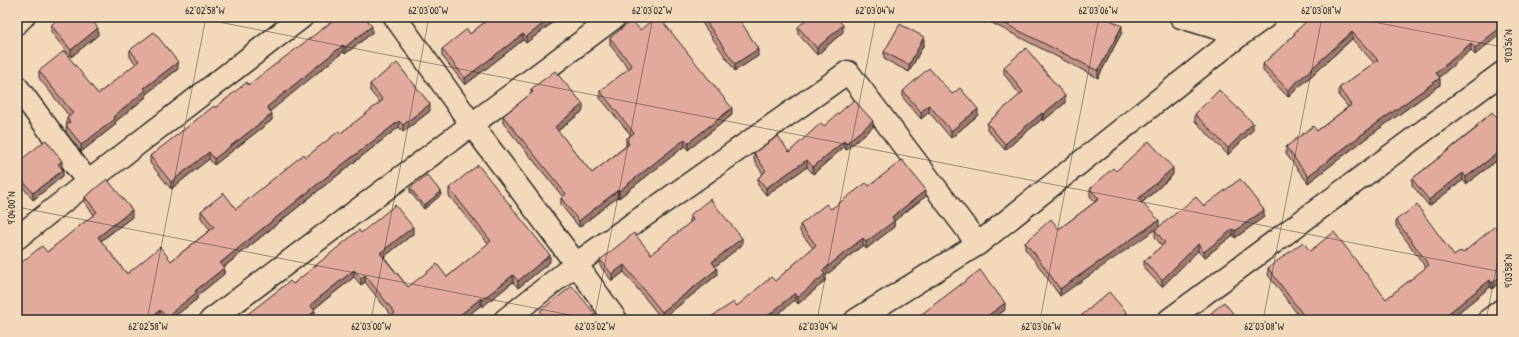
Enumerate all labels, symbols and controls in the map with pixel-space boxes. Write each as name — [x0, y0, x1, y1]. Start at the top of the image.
text: 62°02'58"W — [185, 4, 226, 17]
text: 62°03'00"W — [408, 4, 449, 17]
text: 62°03'02"W — [632, 4, 673, 17]
text: 62°03'04"W — [855, 4, 895, 17]
text: 62°03'06"W — [1078, 4, 1118, 17]
text: 62°03'08"W — [1301, 4, 1342, 17]
text: 9°03'56"N — [1502, 29, 1515, 63]
text: 9°04'00"N — [5, 191, 18, 225]
text: 9°03'58"N — [1502, 254, 1515, 288]
text: 62°02'58"W — [128, 320, 169, 333]
text: 62°03'00"W — [351, 320, 392, 333]
text: 62°03'02"W — [575, 320, 616, 333]
text: 62°03'04"W — [798, 320, 838, 333]
text: 62°03'06"W — [1021, 320, 1061, 333]
text: 62°03'08"W — [1244, 320, 1285, 333]

